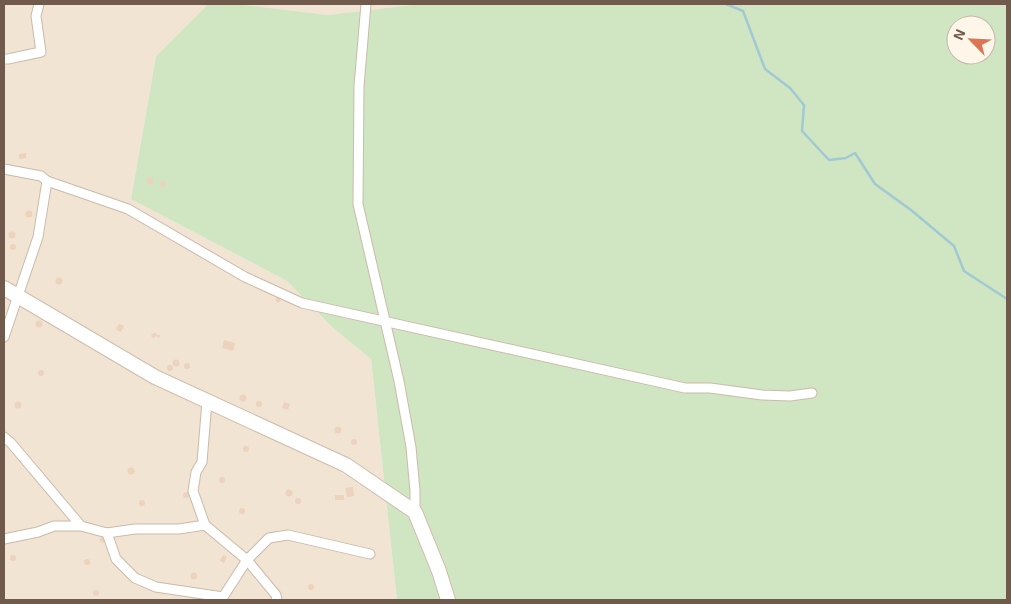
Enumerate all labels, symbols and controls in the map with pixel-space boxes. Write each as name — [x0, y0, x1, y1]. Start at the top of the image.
north arrow — [946, 15, 996, 65]
text: N — [949, 26, 968, 43]

